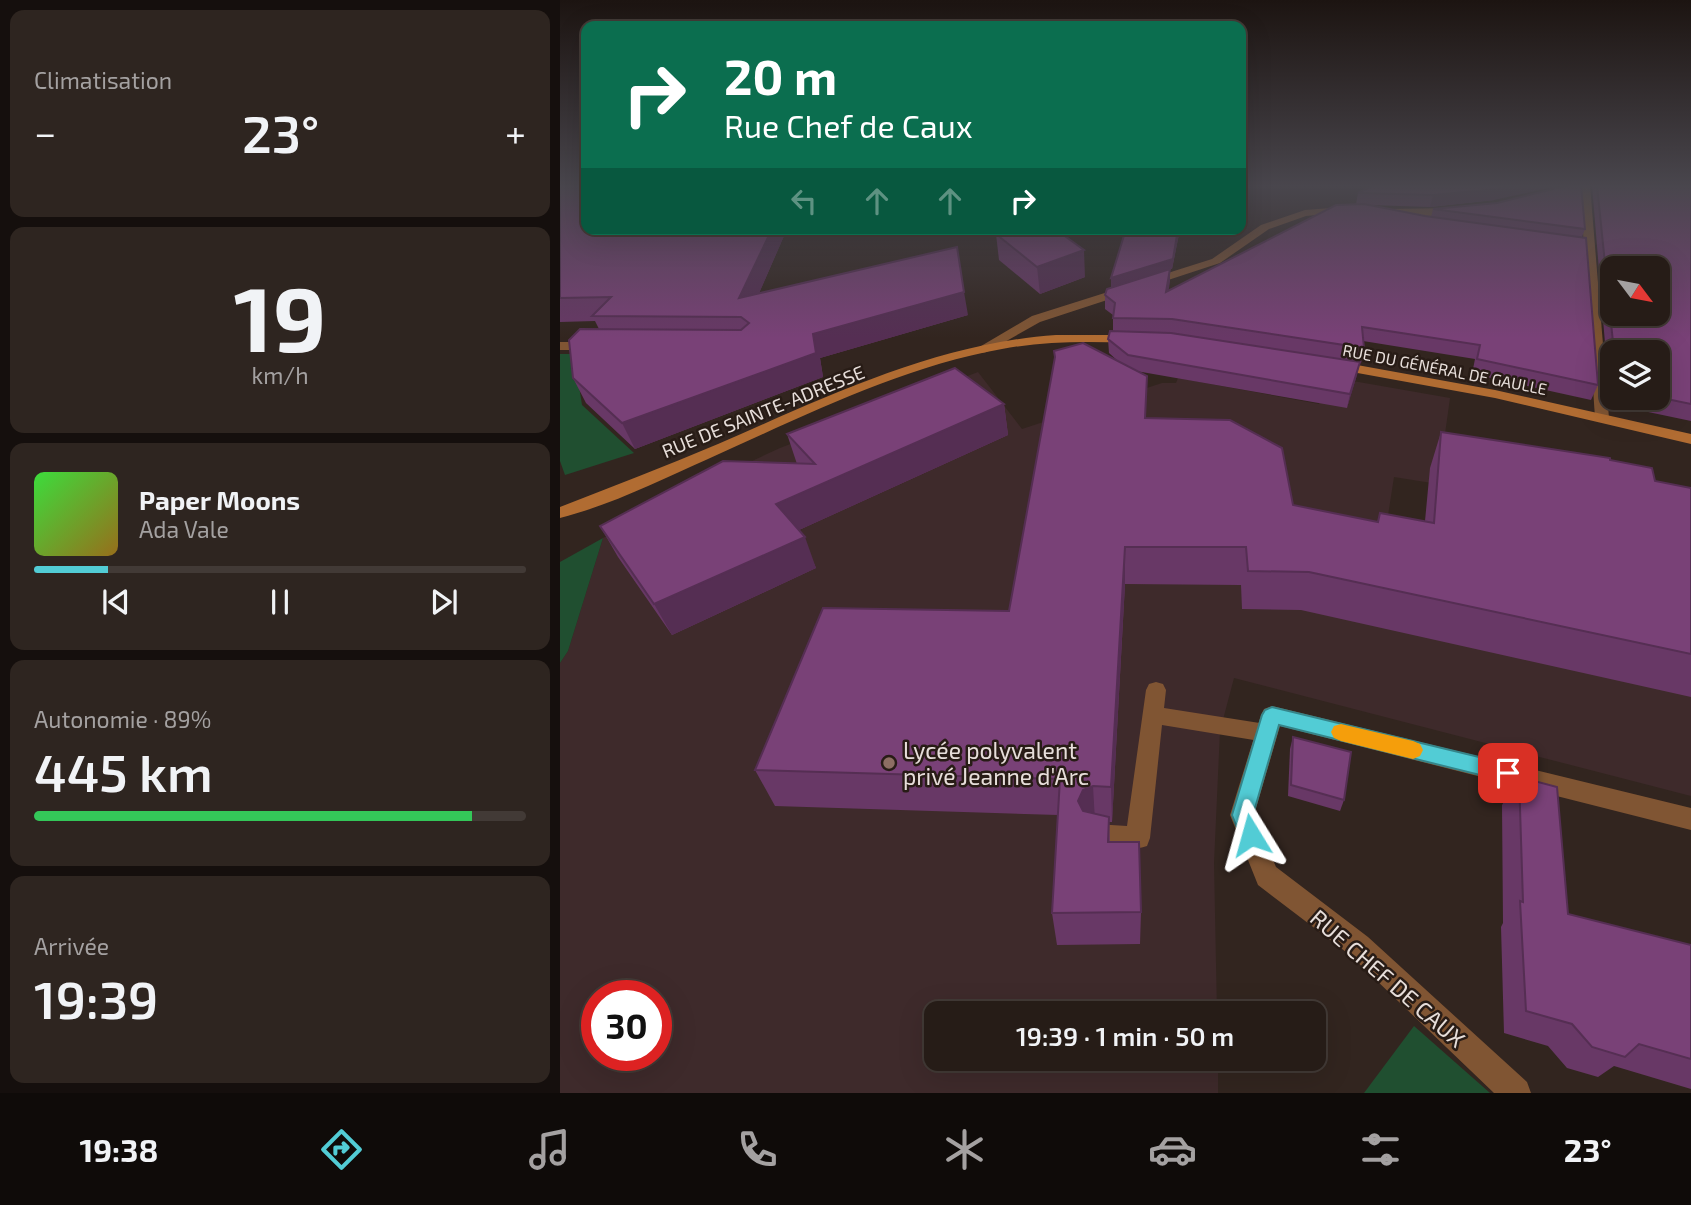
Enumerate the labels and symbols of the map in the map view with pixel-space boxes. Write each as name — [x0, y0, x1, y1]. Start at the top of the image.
north arrow — [1600, 256, 1670, 326]
street label: RUE DU GÉNÉRAL DE GAULLE — [1341, 340, 1549, 398]
street label: RUE DE SAINTE-ADRESSE — [658, 360, 868, 462]
place label: Lycée polyvalent privé Jeanne d'Arc — [903, 736, 1089, 790]
pin — [1478, 743, 1538, 803]
marker: Lycée polyvalent privé Jeanne d'Arc — [881, 755, 897, 771]
position arrow — [1214, 798, 1288, 872]
street label: RUE CHEF DE CAUX — [1305, 903, 1471, 1053]
speed limit sign: 30 — [581, 980, 672, 1071]

